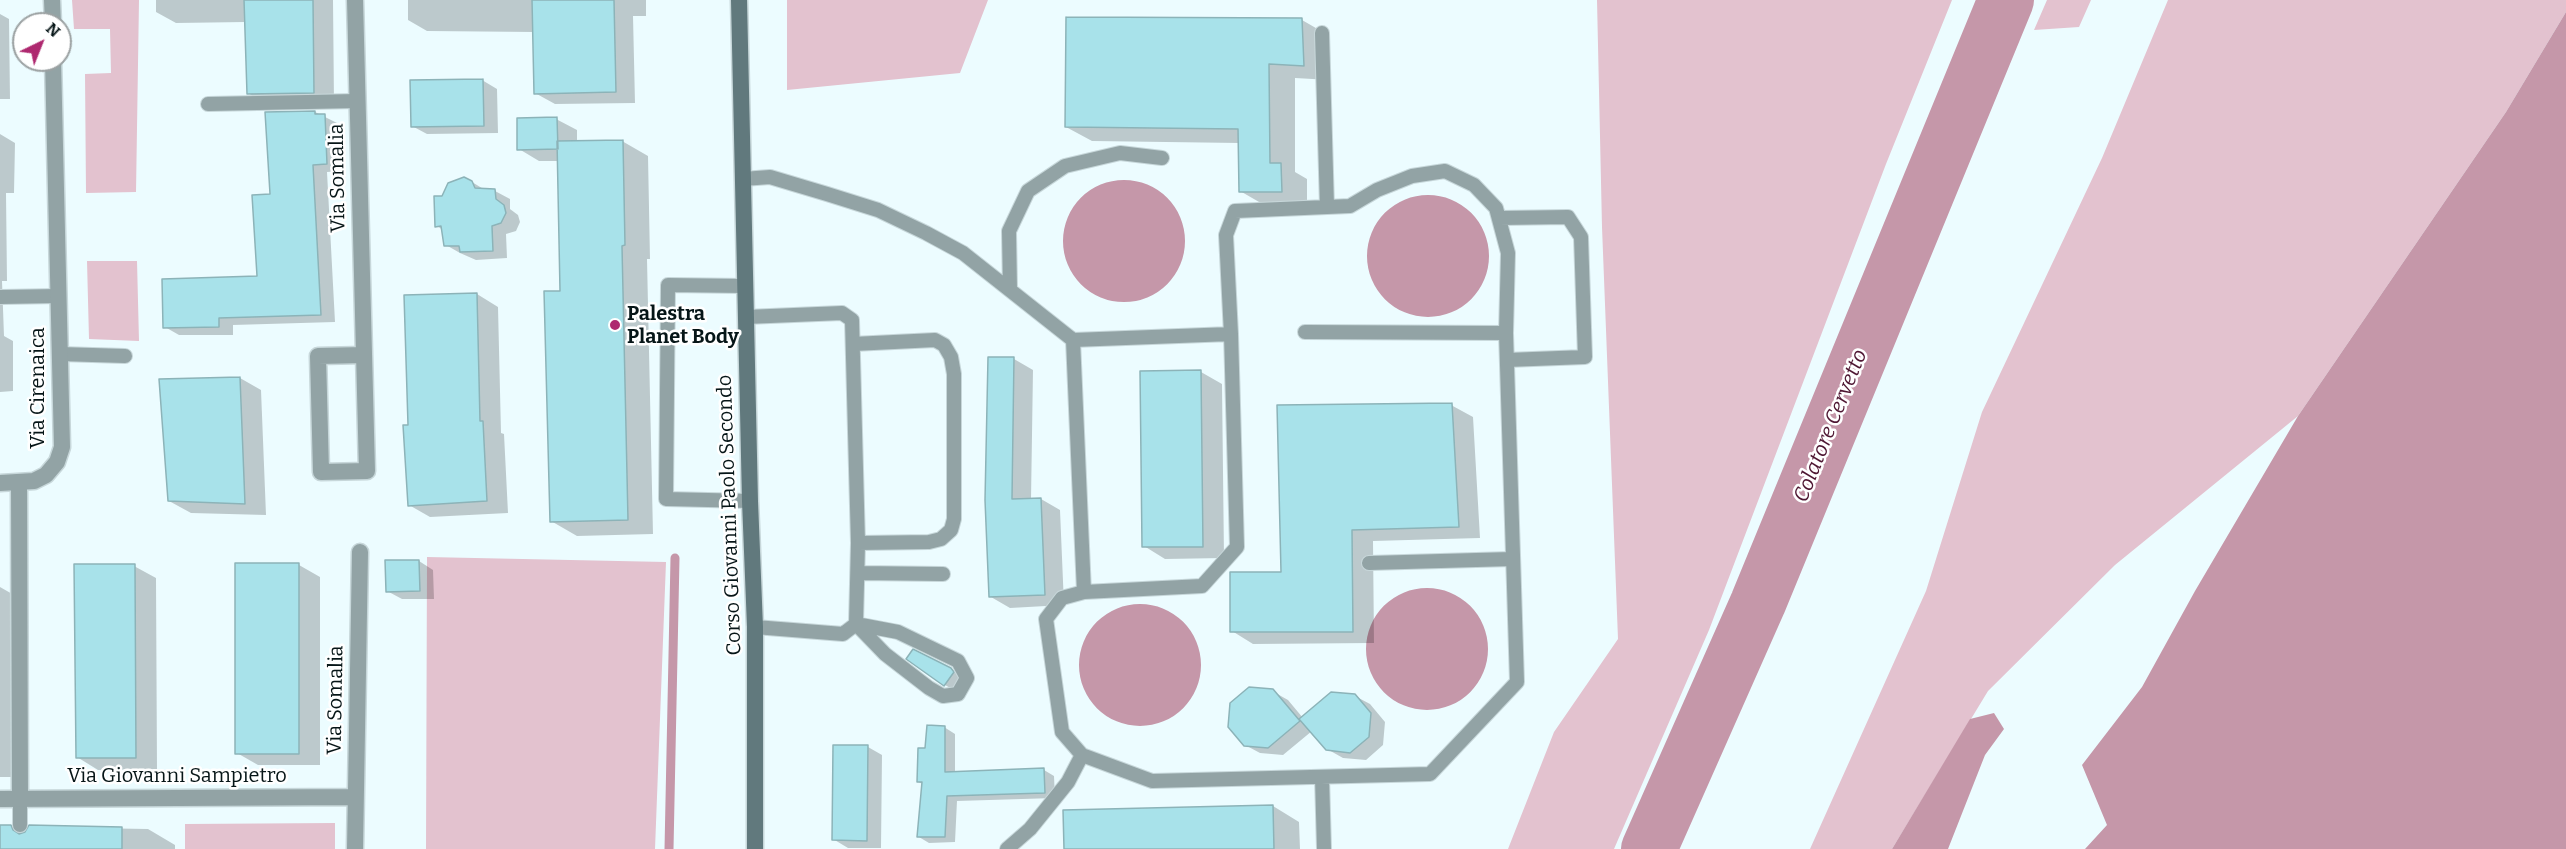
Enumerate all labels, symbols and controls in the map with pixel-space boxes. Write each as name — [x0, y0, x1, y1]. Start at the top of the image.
north arrow — [12, 12, 72, 72]
text: N — [42, 19, 64, 41]
street label: Via Somalia — [325, 123, 351, 233]
place label: Palestra Planet Body — [627, 302, 739, 349]
marker: Palestra Planet Body — [608, 318, 622, 332]
street label: Via Cirenaica — [26, 327, 50, 449]
water label: Colatore Cervetto — [1789, 346, 1873, 506]
street label: Corso Giovanni Paolo Secondo — [713, 374, 747, 656]
street label: Via Somalia — [323, 645, 349, 755]
street label: Via Giovanni Sampietro — [67, 764, 287, 788]

